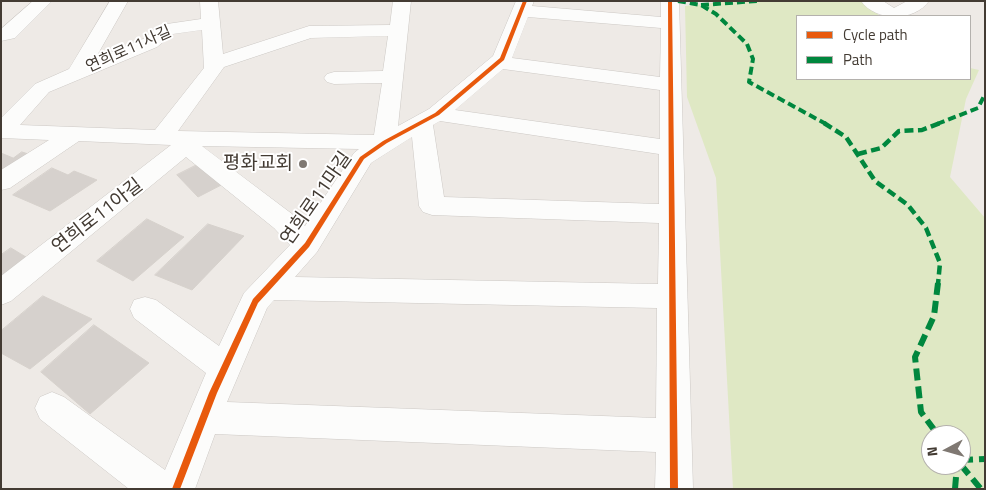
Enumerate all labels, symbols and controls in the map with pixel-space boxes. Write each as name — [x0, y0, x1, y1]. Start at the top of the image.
legend — [796, 15, 971, 80]
street label: 연희로11사길 — [83, 23, 175, 77]
text: Cycle path — [843, 23, 908, 46]
text: Path — [843, 48, 873, 71]
street label: 연희로11마길 — [276, 148, 358, 250]
place label: 평화교회 — [223, 153, 293, 175]
marker: 평화교회 — [297, 158, 309, 170]
street label: 연희로11아길 — [48, 175, 148, 259]
north arrow — [921, 425, 971, 475]
text: N — [921, 446, 943, 457]

